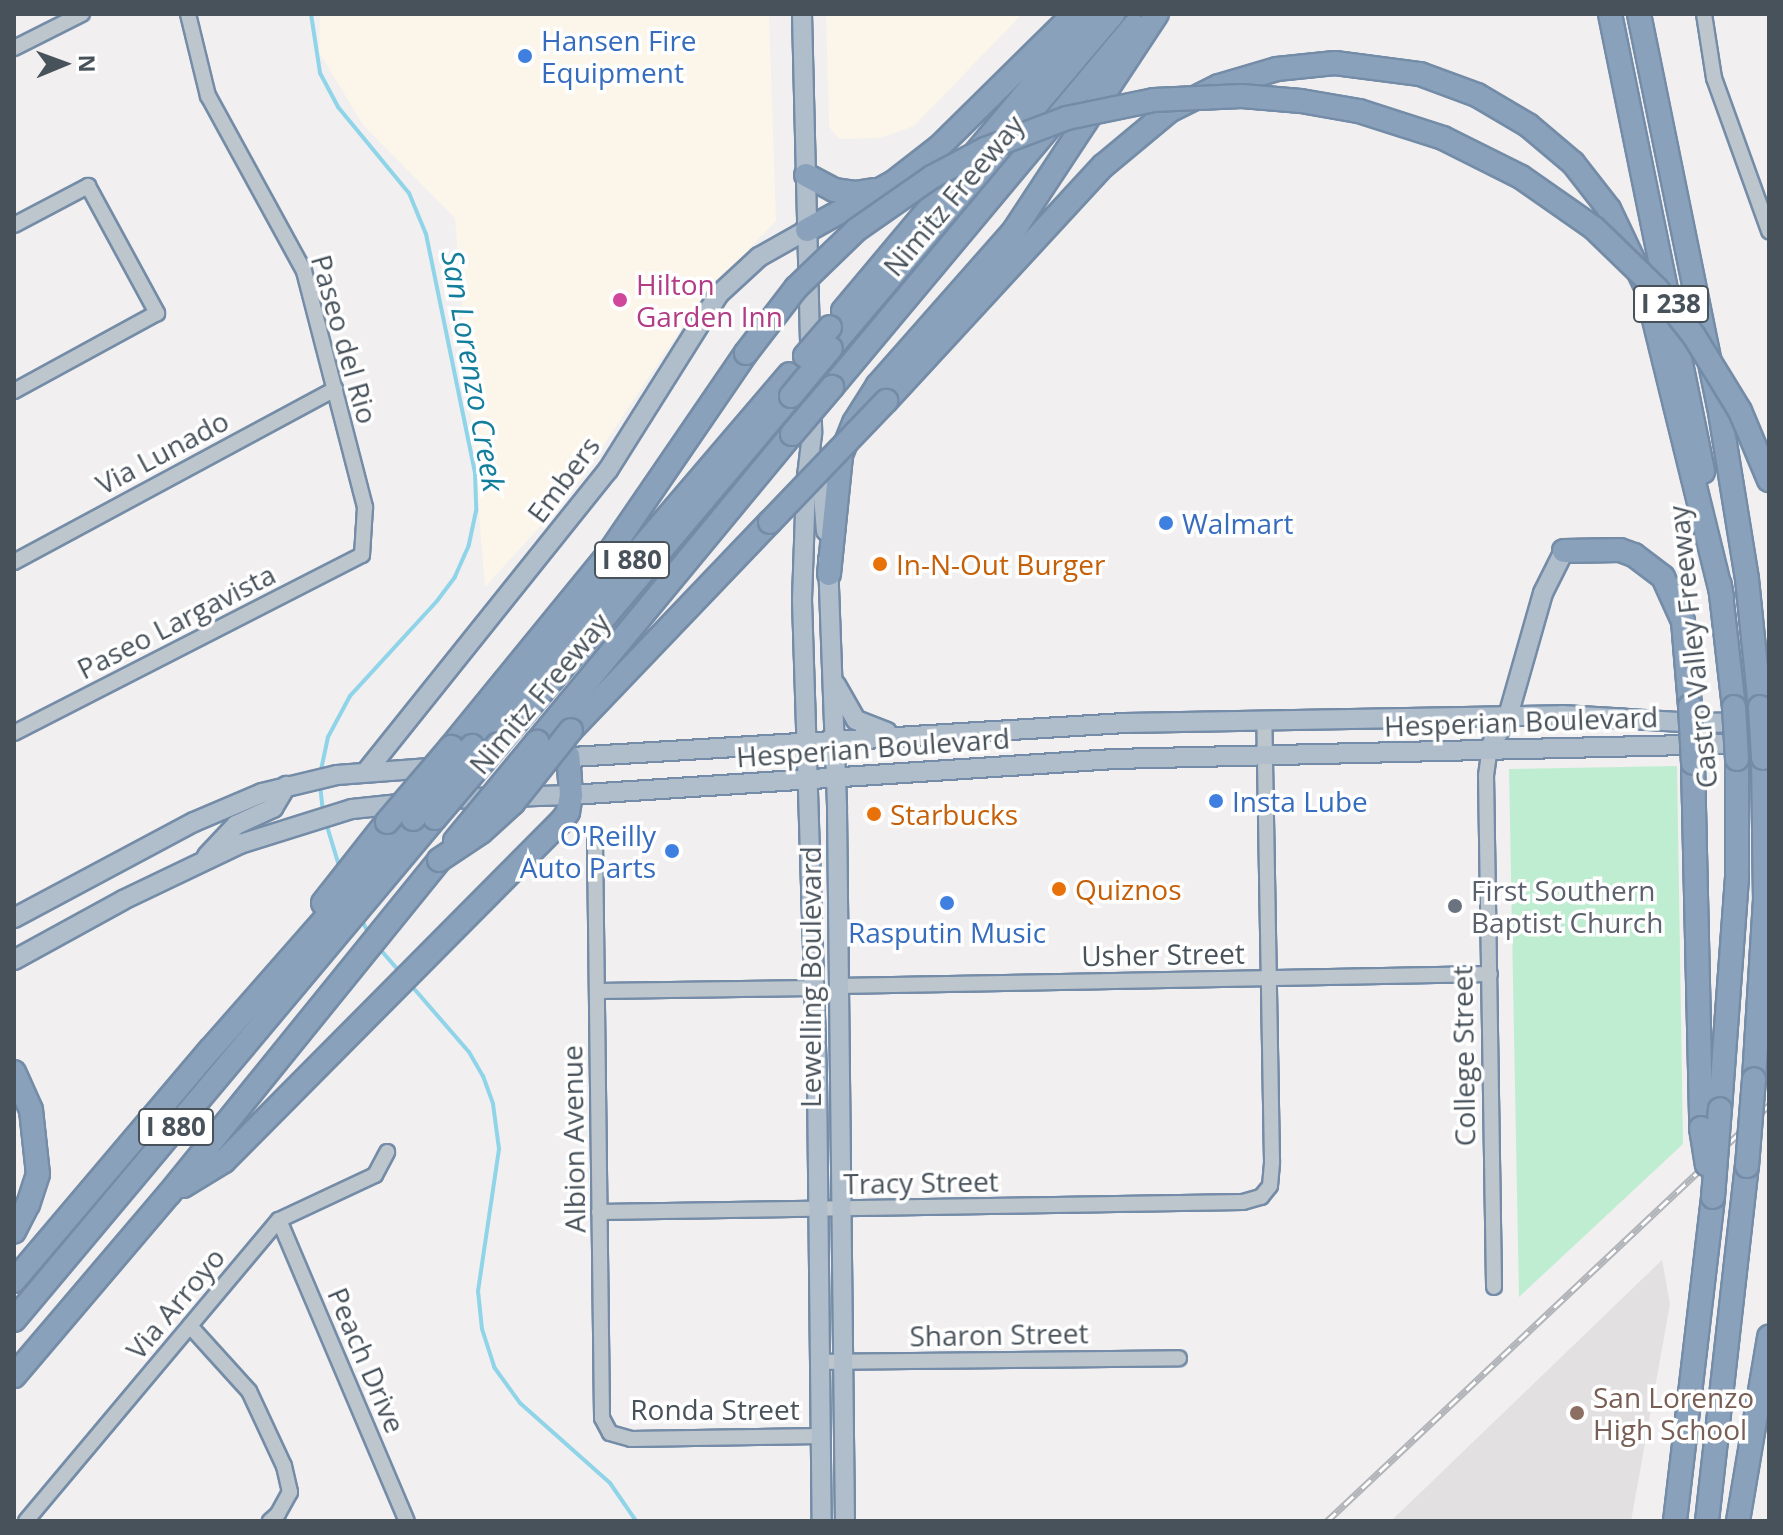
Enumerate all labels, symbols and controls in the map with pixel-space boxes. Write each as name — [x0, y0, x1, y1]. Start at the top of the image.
place label: Hansen Fire Equipment — [541, 23, 697, 89]
north arrow — [24, 24, 104, 104]
marker: Hansen Fire Equipment — [516, 47, 534, 65]
text: N — [73, 54, 103, 73]
street label: Nimitz Freeway — [876, 108, 1030, 282]
water label: San Lorenzo Creek — [434, 247, 512, 495]
street label: Paseo del Rio — [305, 251, 385, 427]
place label: Hilton Garden Inn — [636, 267, 783, 333]
road number: I 238 — [1633, 282, 1709, 326]
marker: Hilton Garden Inn — [611, 291, 629, 309]
street label: Via Lunado — [90, 403, 234, 501]
street label: Embers — [520, 429, 606, 529]
street label: Castro Valley Freeway — [1660, 504, 1724, 790]
place label: Walmart — [1182, 506, 1293, 540]
marker: Walmart — [1157, 514, 1175, 532]
road number: I 880 — [594, 538, 670, 582]
place label: In-N-Out Burger — [896, 547, 1105, 581]
marker: In-N-Out Burger — [871, 555, 889, 573]
street label: Paseo Largavista — [71, 557, 281, 685]
street label: Nimitz Freeway — [462, 606, 616, 780]
street label: Hesperian Boulevard — [1383, 699, 1659, 743]
street label: Hesperian Boulevard — [735, 721, 1011, 773]
place label: Insta Lube — [1232, 784, 1368, 818]
marker: Insta Lube — [1207, 792, 1225, 810]
place label: Starbucks — [890, 797, 1018, 831]
marker: Starbucks — [865, 805, 883, 823]
place label: O'Reilly Auto Parts — [520, 818, 656, 884]
marker: O'Reilly Auto Parts — [663, 842, 681, 860]
street label: Lewelling Boulevard — [793, 846, 827, 1108]
place label: Quiznos — [1075, 872, 1182, 906]
place label: First Southern Baptist Church — [1471, 873, 1663, 939]
marker: Quiznos — [1050, 880, 1068, 898]
marker: Rasputin Music — [938, 894, 956, 912]
marker: First Southern Baptist Church — [1446, 897, 1464, 915]
place label: Rasputin Music — [848, 915, 1046, 949]
street label: Usher Street — [1081, 936, 1245, 972]
street label: College Street — [1445, 965, 1481, 1147]
street label: Albion Avenue — [555, 1045, 591, 1233]
road number: I 880 — [138, 1105, 214, 1149]
street label: Tracy Street — [843, 1164, 999, 1200]
street label: Via Arroyo — [119, 1241, 231, 1365]
street label: Peach Drive — [321, 1282, 413, 1438]
street label: Sharon Street — [909, 1316, 1089, 1352]
place label: San Lorenzo High School — [1593, 1380, 1754, 1446]
street label: Ronda Street — [630, 1392, 800, 1426]
marker: San Lorenzo High School — [1568, 1404, 1586, 1422]

